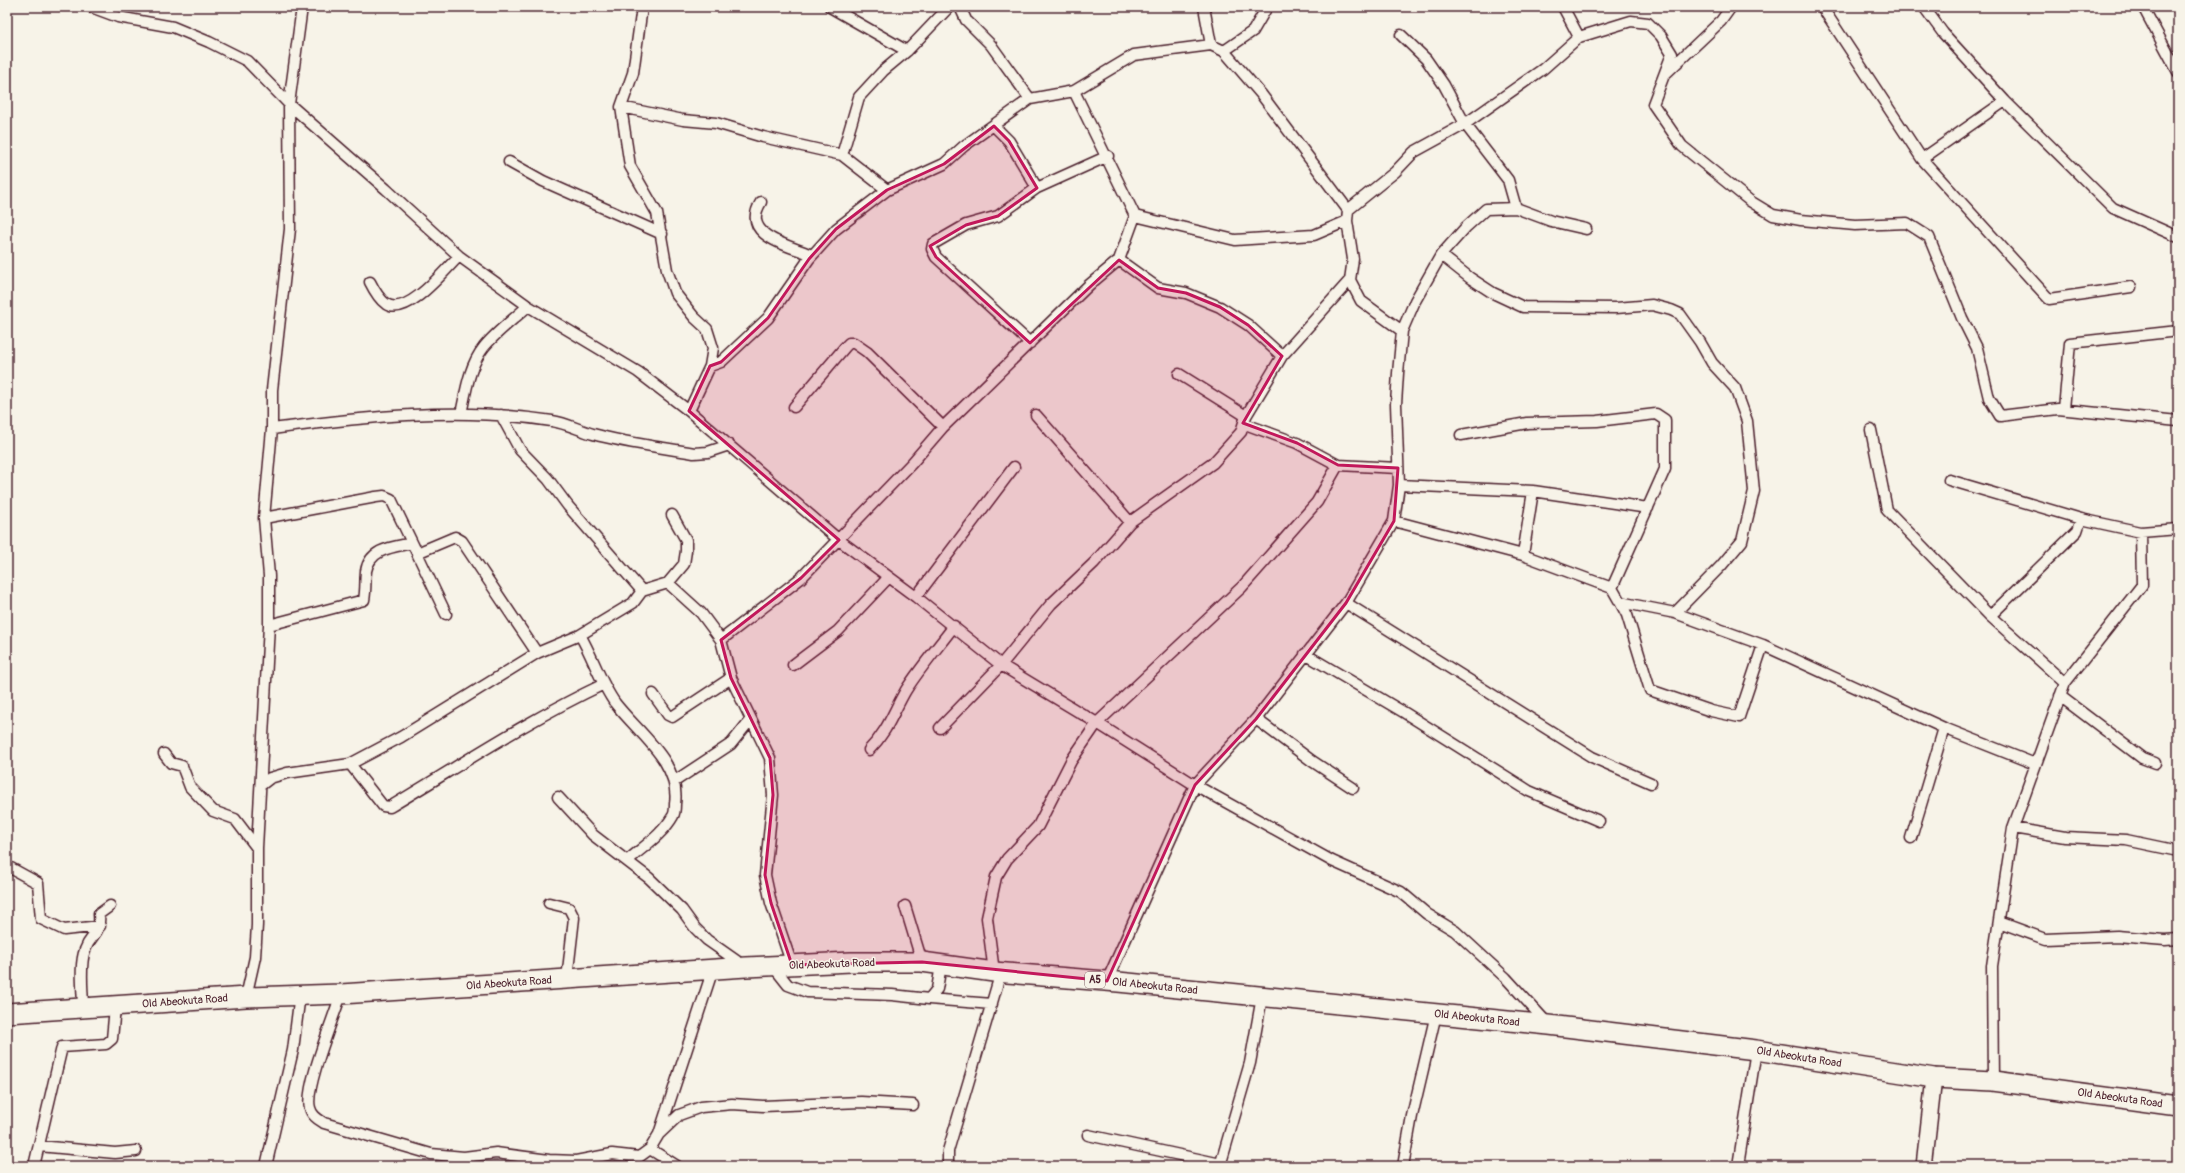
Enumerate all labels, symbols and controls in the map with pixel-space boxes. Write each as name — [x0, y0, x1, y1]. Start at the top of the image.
street label: Old Abeokuta Road — [789, 956, 875, 972]
road number: A5 — [1085, 972, 1105, 988]
street label: Old Abeokuta Road — [466, 974, 552, 992]
street label: Old Abeokuta Road — [1112, 975, 1198, 997]
street label: Old Abeokuta Road — [142, 992, 228, 1010]
street label: Old Abeokuta Road — [1434, 1007, 1520, 1029]
street label: Old Abeokuta Road — [1755, 1044, 1843, 1070]
street label: Old Abeokuta Road — [2076, 1086, 2164, 1110]

